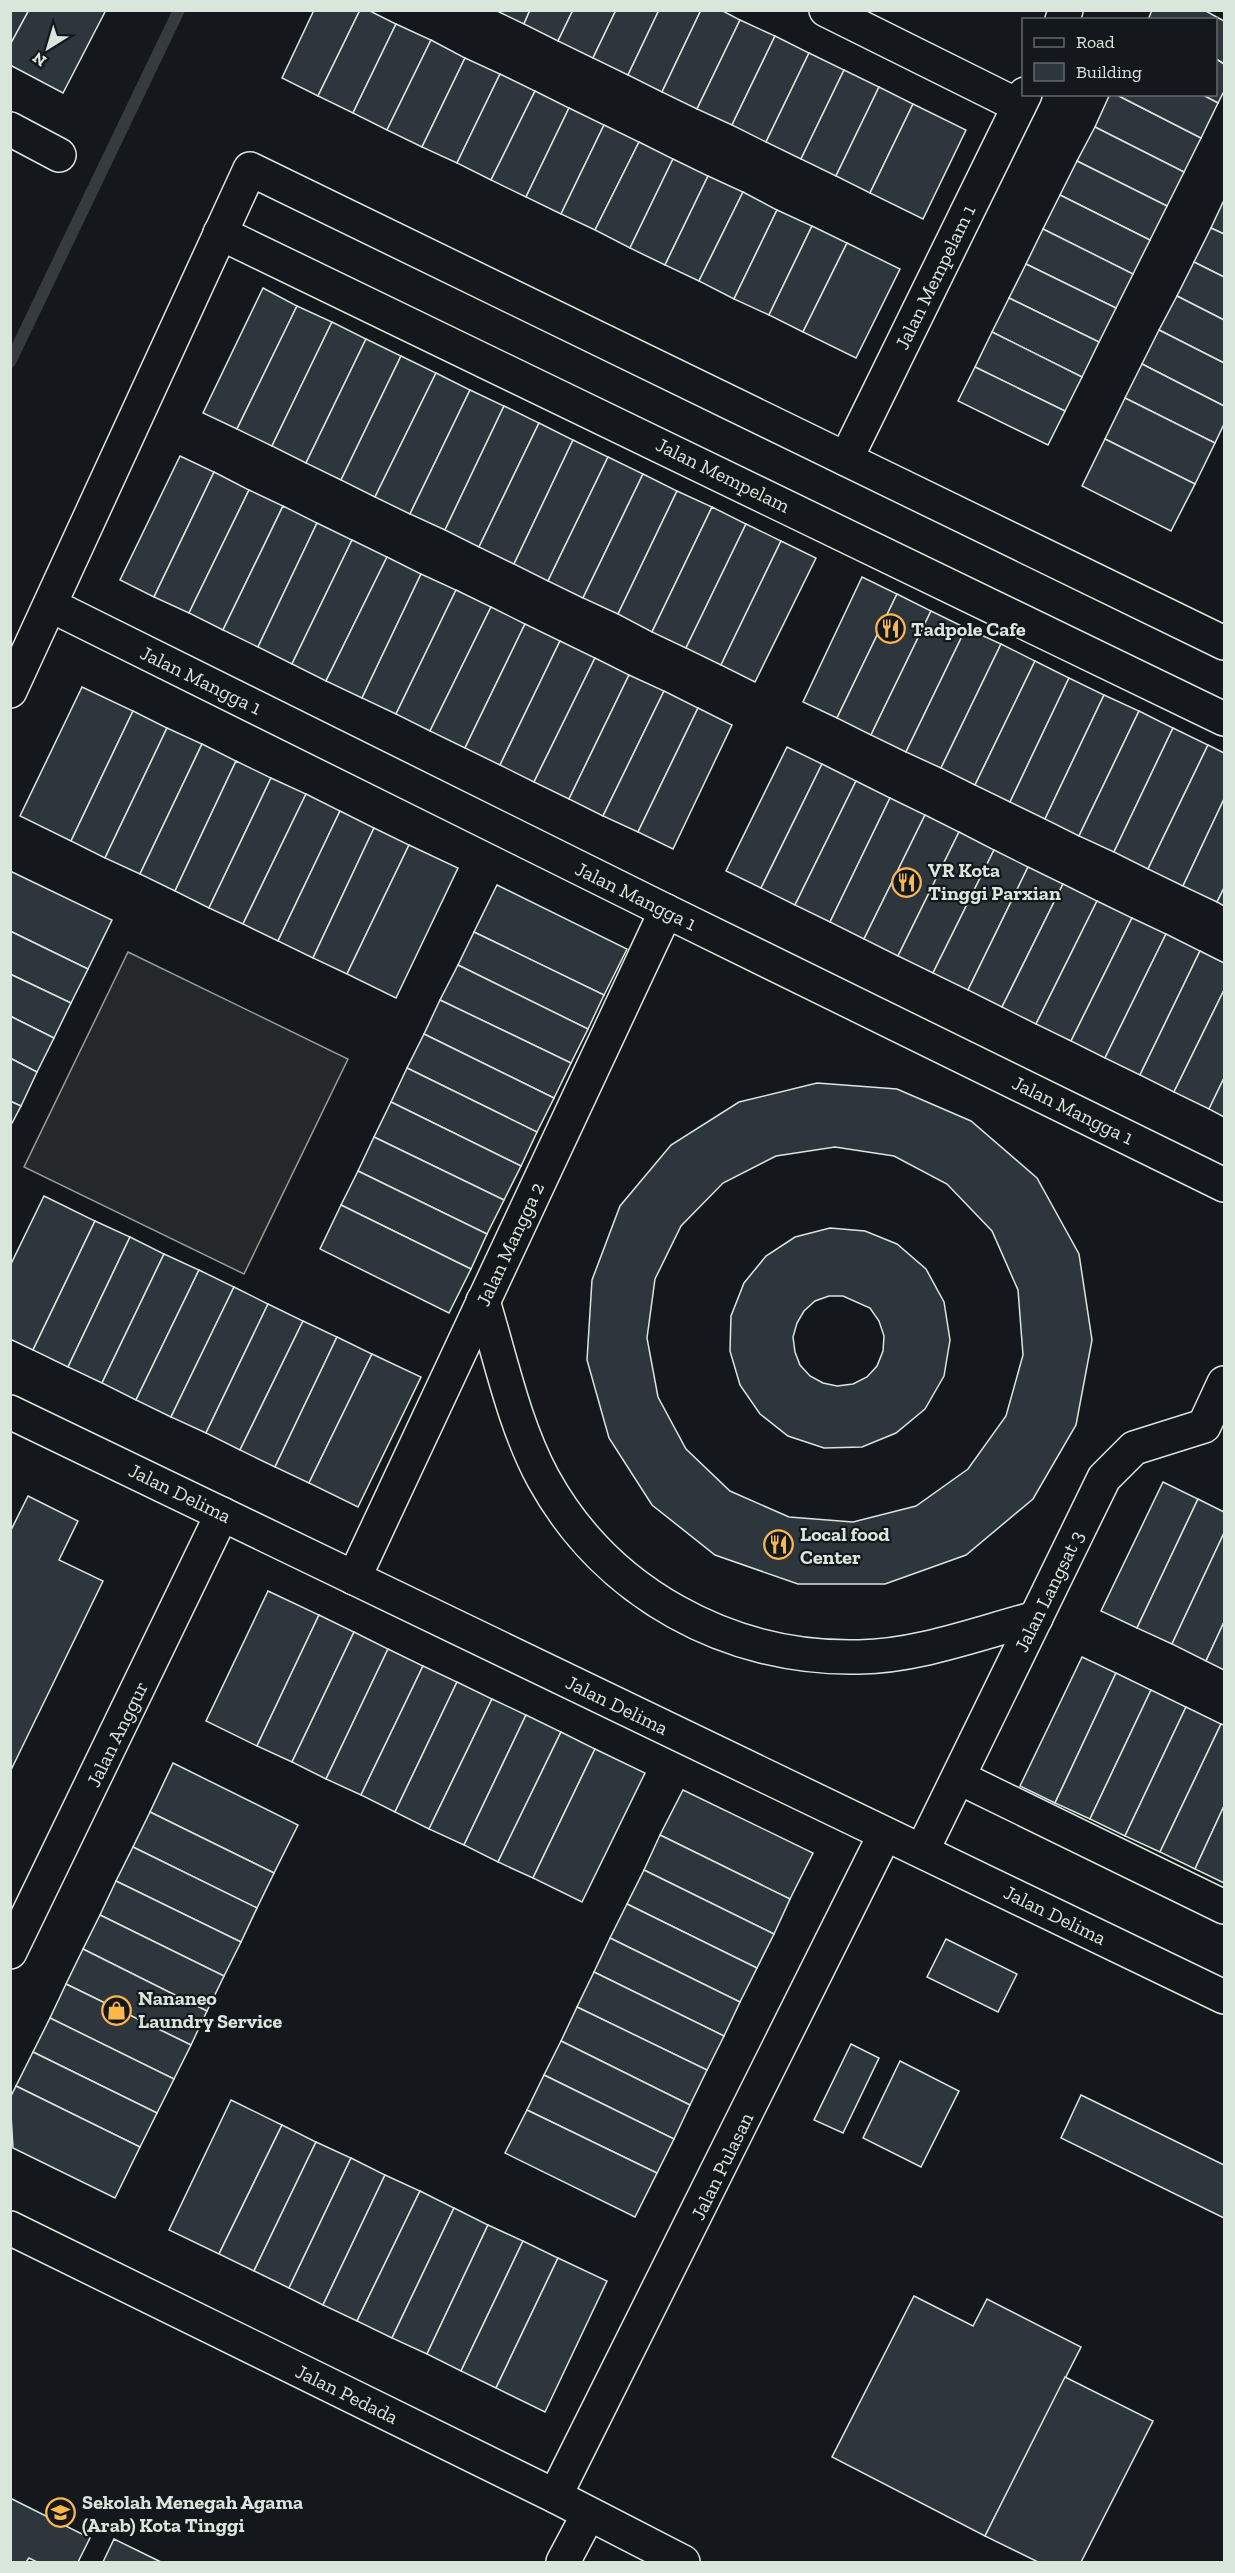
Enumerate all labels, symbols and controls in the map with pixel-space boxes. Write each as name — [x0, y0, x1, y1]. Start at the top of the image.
north arrow — [18, 18, 78, 78]
legend — [1022, 18, 1217, 96]
text: Road — [1076, 31, 1115, 53]
text: N — [29, 48, 50, 71]
text: Building — [1076, 61, 1142, 83]
street label: Jalan Mempelam 1 — [890, 200, 981, 353]
street label: Jalan Mempelam — [652, 432, 794, 518]
restaurant icon: Tadpole Cafe — [874, 613, 906, 645]
place label: Tadpole Cafe — [911, 617, 1026, 641]
street label: Jalan Mangga 1 — [137, 640, 266, 720]
street label: Jalan Mangga 1 — [572, 856, 701, 936]
place label: VR Kota Tinggi Parxian — [928, 858, 1061, 905]
restaurant icon: VR Kota Tinggi Parxian — [891, 866, 923, 898]
street label: Jalan Mangga 1 — [1009, 1070, 1138, 1150]
street label: Jalan Mangga 2 — [471, 1178, 549, 1310]
street label: Jalan Delima — [125, 1458, 235, 1528]
place label: Local food Center — [800, 1522, 890, 1569]
street label: Jalan Langsat 3 — [1009, 1526, 1089, 1656]
restaurant icon: Local food Center — [763, 1529, 795, 1561]
street label: Jalan Delima — [562, 1670, 672, 1740]
street label: Jalan Anggur — [81, 1677, 153, 1791]
street label: Jalan Delima — [1000, 1880, 1110, 1950]
place label: Nananeo Laundry Service — [138, 1986, 282, 2033]
shop icon: Nananeo Laundry Service — [101, 1994, 133, 2026]
street label: Jalan Pulasan — [686, 2108, 759, 2224]
street label: Jalan Pedada — [292, 2359, 402, 2429]
place label: Sekolah Menegah Agama (Arab) Kota Tinggi — [82, 2490, 303, 2537]
school or university icon: Sekolah Menegah Agama (Arab) Kota Tinggi — [45, 2497, 77, 2529]

